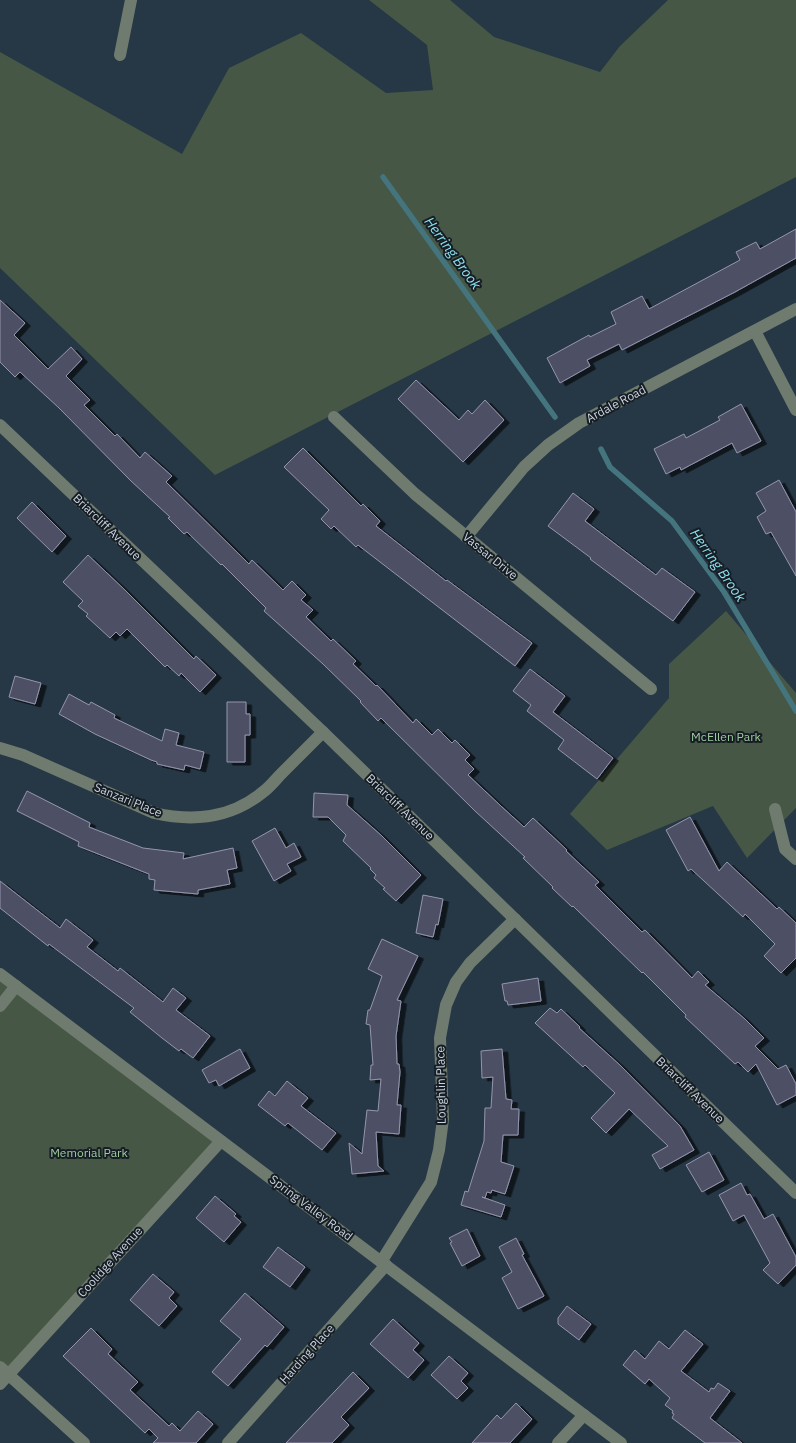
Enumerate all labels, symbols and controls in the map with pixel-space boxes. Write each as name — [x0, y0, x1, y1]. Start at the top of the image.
water label: Herring Brook — [421, 213, 486, 293]
street label: Ardale Road — [583, 382, 648, 426]
street label: Briarcliff Avenue — [70, 490, 145, 563]
water label: Herring Brook — [686, 525, 750, 606]
street label: Vassar Drive — [460, 529, 521, 583]
park label: McEllen Park — [691, 729, 762, 744]
street label: Briarcliff Avenue — [363, 770, 438, 843]
street label: Sanzari Place — [92, 779, 165, 820]
street label: Loughlin Place — [432, 1045, 449, 1124]
street label: Briarcliff Avenue — [653, 1053, 728, 1126]
park label: Memorial Park — [50, 1145, 129, 1160]
street label: Spring Valley Road — [267, 1171, 356, 1244]
street label: Coolidge Avenue — [74, 1223, 146, 1300]
street label: Harding Place — [276, 1321, 337, 1386]

